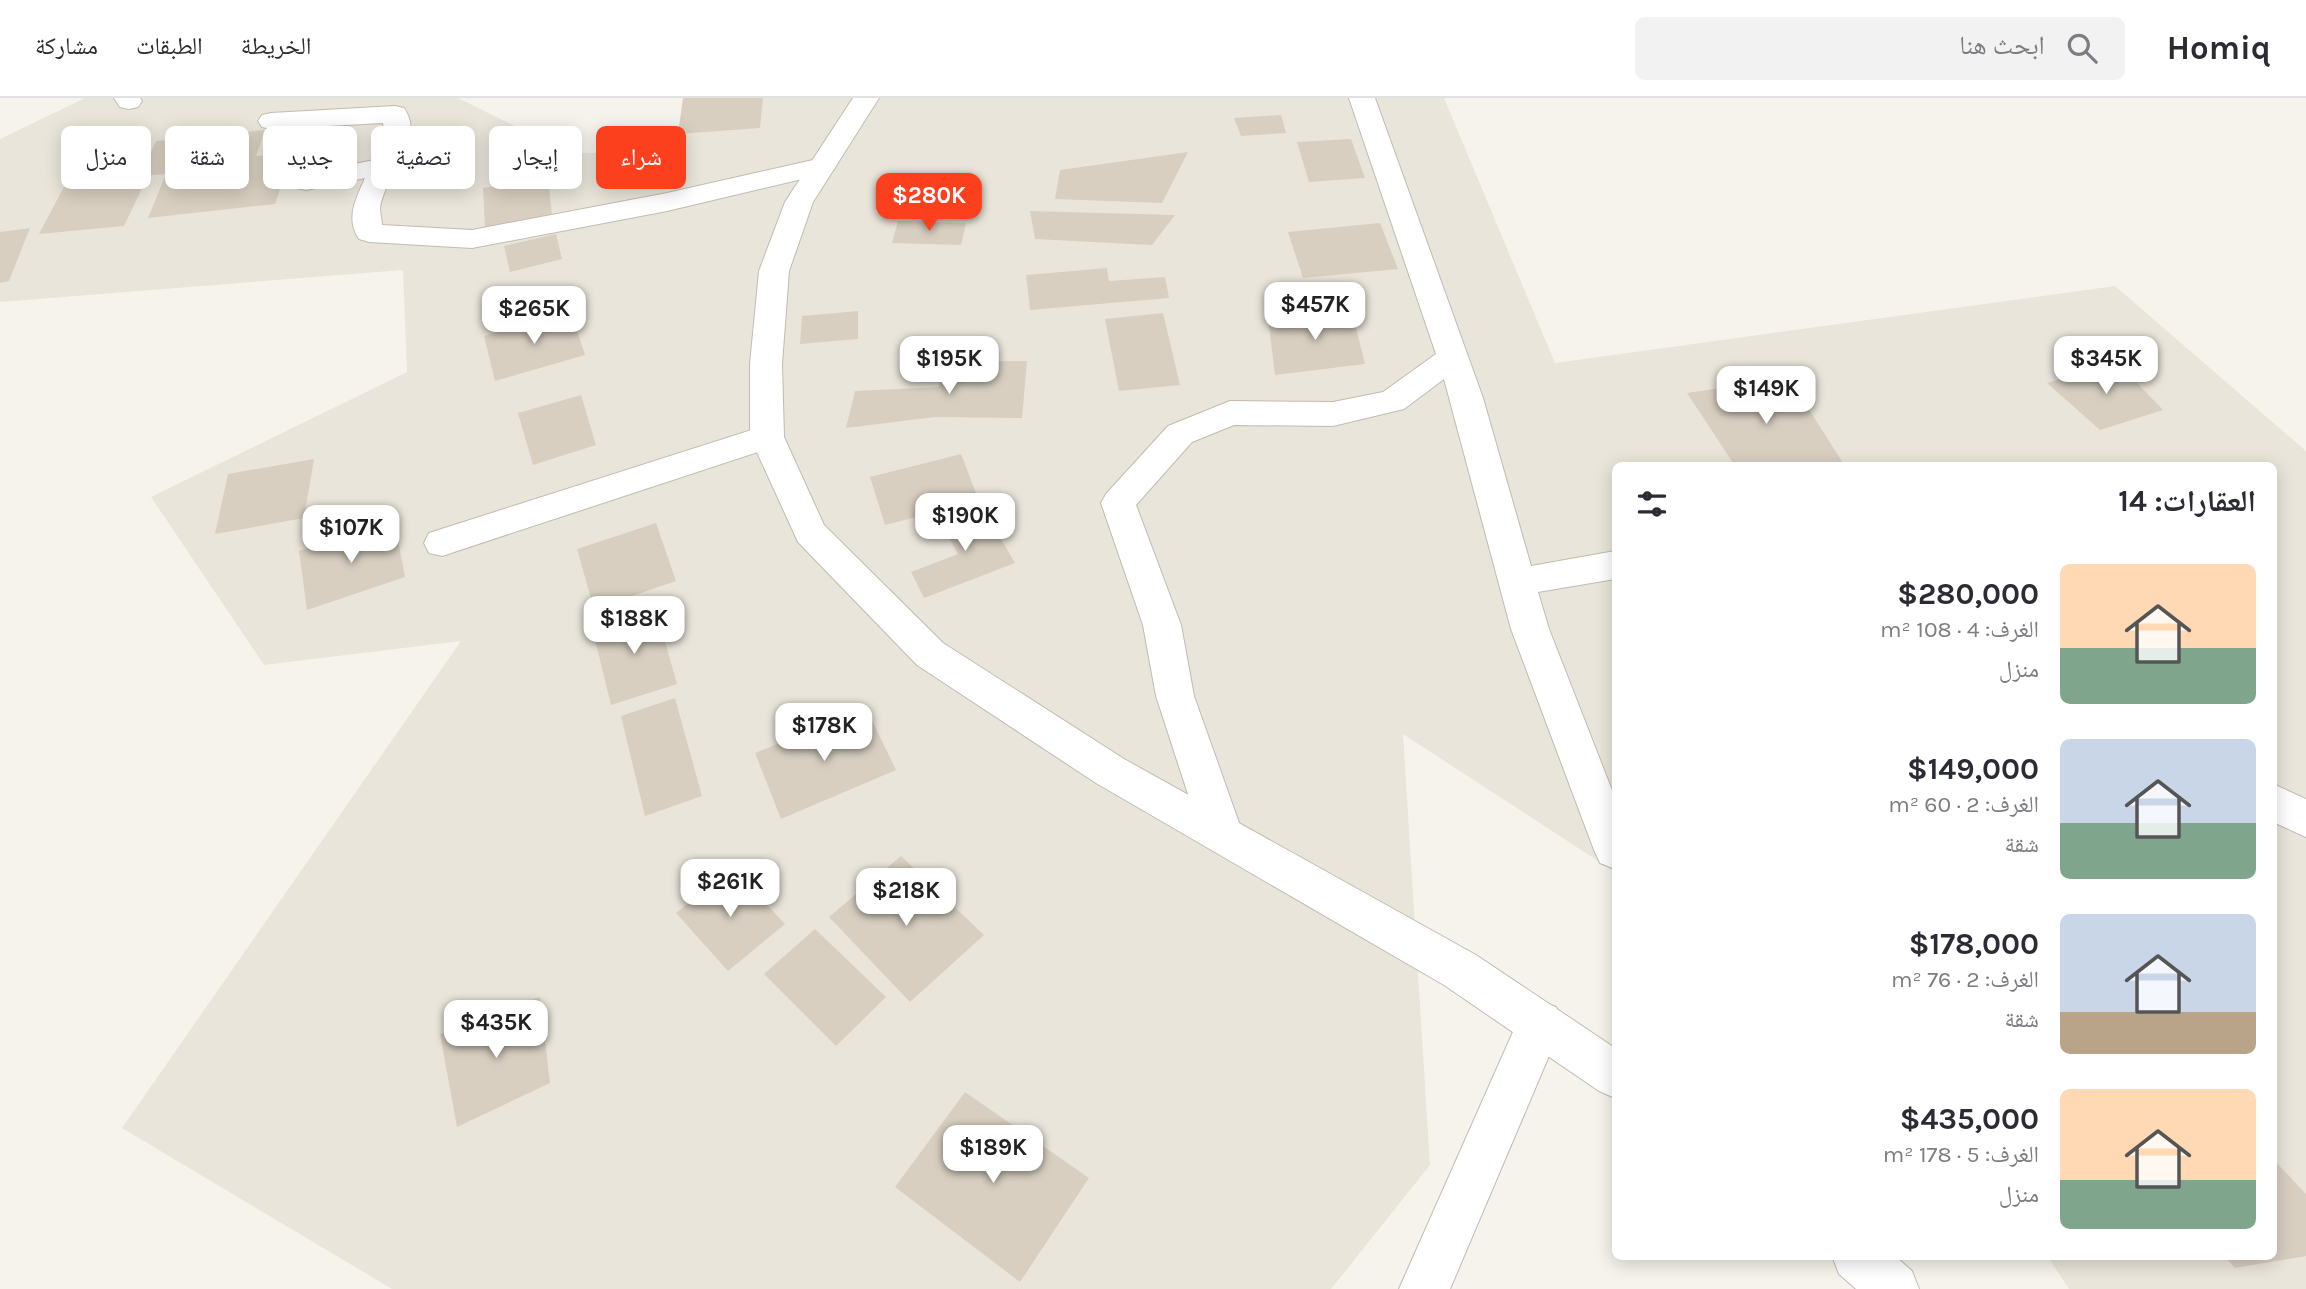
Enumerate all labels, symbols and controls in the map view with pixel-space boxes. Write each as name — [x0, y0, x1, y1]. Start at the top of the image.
search box — [1635, 17, 2125, 80]
icon: search — [2063, 29, 2101, 67]
text: Homiq — [2167, 29, 2271, 67]
text: ابحث هنا — [1959, 30, 2045, 61]
text: مشاركة — [35, 32, 98, 60]
text: الطبقات — [136, 32, 203, 60]
text: الخريطة — [241, 32, 311, 60]
chip: منزل — [61, 126, 151, 189]
chip: شقة — [165, 126, 249, 189]
chip: جديد — [263, 126, 357, 189]
chip: تصفية — [371, 126, 475, 189]
chip: إيجار — [489, 126, 582, 189]
chip: شراء — [596, 126, 686, 189]
pin: $280K — [880, 174, 978, 233]
text: $280K — [892, 182, 966, 209]
pin: $457K — [1266, 282, 1364, 342]
pin: $265K — [485, 286, 583, 346]
text: $457K — [1280, 291, 1350, 318]
text: $265K — [498, 295, 570, 322]
pin: $195K — [900, 336, 998, 396]
pin: $345K — [2057, 336, 2155, 396]
text: $195K — [916, 345, 982, 372]
text: $345K — [2070, 345, 2142, 372]
pin: $149K — [1717, 366, 1815, 426]
text: $149K — [1733, 375, 1799, 402]
text: العقارات: 14 — [2118, 483, 2256, 519]
icon: filters — [1633, 485, 1671, 523]
pin: $190K — [916, 494, 1014, 553]
text: $190K — [931, 502, 999, 529]
pin: $107K — [302, 505, 400, 565]
text: $107K — [318, 514, 384, 541]
text: $280,000 — [1897, 576, 2039, 612]
icon: home — [2116, 592, 2200, 676]
pin: $188K — [585, 596, 683, 656]
text: $188K — [600, 605, 668, 632]
text: الغرف: 4 · 108 m² — [1880, 616, 2039, 643]
text: منزل — [1999, 656, 2039, 683]
pin: $178K — [775, 704, 873, 763]
text: $178K — [791, 712, 857, 739]
text: $149,000 — [1907, 751, 2039, 787]
icon: home — [2116, 767, 2200, 851]
text: الغرف: 2 · 60 m² — [1888, 791, 2039, 818]
text: شقة — [2005, 831, 2039, 858]
pin: $261K — [681, 860, 779, 919]
text: $261K — [697, 868, 763, 895]
pin: $218K — [857, 868, 955, 928]
text: $218K — [872, 877, 940, 904]
text: $178,000 — [1909, 926, 2039, 962]
icon: home — [2116, 942, 2200, 1026]
text: الغرف: 2 · 76 m² — [1891, 966, 2039, 993]
pin: $435K — [447, 1000, 545, 1060]
text: شقة — [2005, 1006, 2039, 1033]
text: $435K — [460, 1009, 532, 1036]
text: $435,000 — [1900, 1101, 2039, 1137]
icon: home — [2116, 1117, 2200, 1201]
pin: $189K — [944, 1126, 1042, 1185]
text: $189K — [959, 1134, 1027, 1161]
text: الغرف: 5 · 178 m² — [1883, 1141, 2039, 1168]
text: منزل — [1999, 1181, 2039, 1208]

